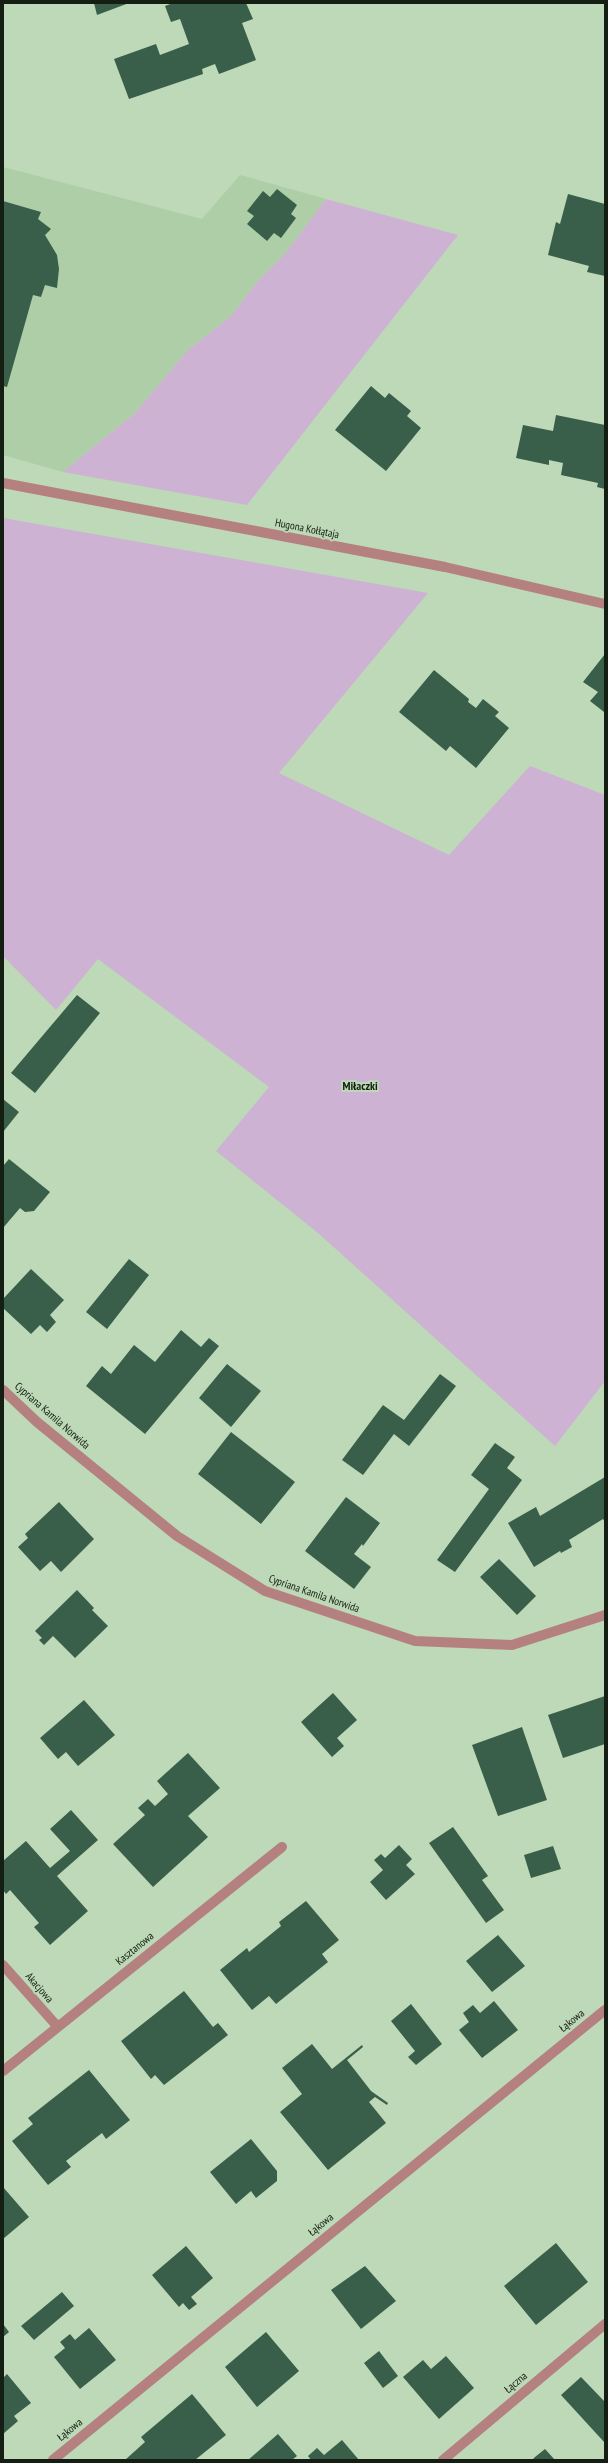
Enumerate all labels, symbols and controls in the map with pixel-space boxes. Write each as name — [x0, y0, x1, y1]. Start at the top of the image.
street label: Hugona Kołłątaja — [274, 516, 340, 542]
district label: Miłaczki — [342, 1080, 378, 1094]
street label: Cypriana Kamila Norwida — [12, 1380, 92, 1452]
street label: Cypriana Kamila Norwida — [267, 1572, 361, 1616]
street label: Kasztanowa — [113, 1930, 157, 1968]
street label: Akacjowa — [22, 1970, 56, 2006]
street label: Łąkowa — [557, 2007, 587, 2035]
street label: Łąkowa — [306, 2211, 336, 2239]
street label: Łączna — [502, 2370, 530, 2396]
street label: Łąkowa — [55, 2416, 85, 2444]

